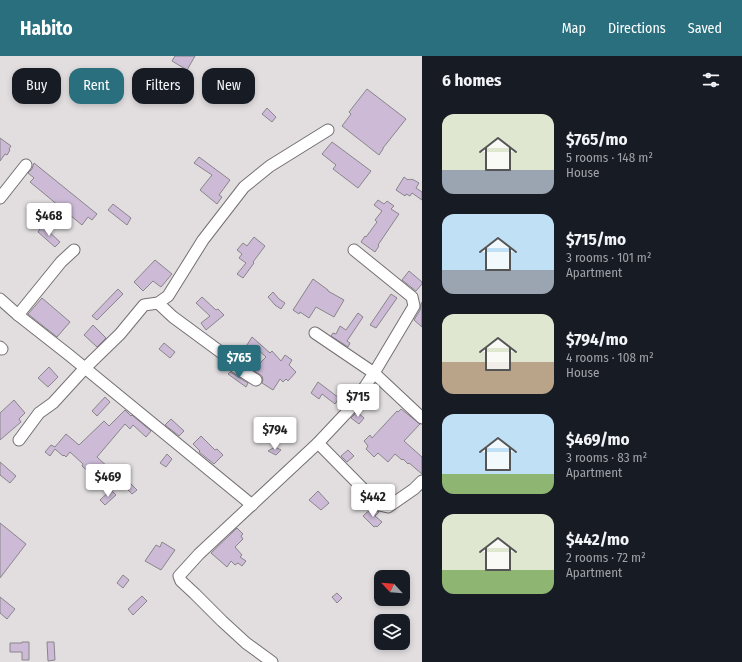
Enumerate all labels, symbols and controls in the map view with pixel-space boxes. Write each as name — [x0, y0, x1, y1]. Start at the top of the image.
text: Habito — [20, 17, 73, 40]
text: Map — [562, 20, 586, 37]
text: Directions — [608, 20, 666, 37]
text: Saved — [688, 20, 722, 37]
chip: Buy — [12, 68, 61, 104]
chip: Rent — [69, 68, 124, 104]
chip: Filters — [132, 68, 194, 104]
chip: New — [202, 68, 255, 104]
icon: filters — [700, 69, 722, 91]
text: 6 homes — [442, 70, 501, 91]
text: $765/mo — [566, 129, 627, 150]
icon: home — [474, 130, 522, 178]
text: 5 rooms · 148 m² — [566, 150, 653, 165]
text: House — [566, 165, 600, 180]
pin: $468 — [25, 203, 73, 237]
text: $468 — [36, 208, 62, 223]
text: $715/mo — [566, 229, 626, 250]
icon: home — [474, 230, 522, 278]
text: 3 rooms · 101 m² — [566, 250, 651, 265]
text: Apartment — [566, 265, 622, 280]
text: $794/mo — [566, 329, 628, 350]
icon: home — [474, 330, 522, 378]
pin: $765 — [215, 345, 263, 379]
text: $765 — [227, 350, 251, 365]
text: 4 rooms · 108 m² — [566, 350, 654, 365]
text: House — [566, 365, 600, 380]
pin: $715 — [334, 384, 382, 418]
text: $715 — [346, 389, 370, 404]
pin: $794 — [251, 417, 299, 451]
text: $794 — [262, 422, 288, 437]
text: $469/mo — [566, 429, 629, 450]
icon: home — [474, 430, 522, 478]
text: 3 rooms · 83 m² — [566, 450, 647, 465]
pin: $469 — [84, 464, 132, 498]
text: Apartment — [566, 465, 622, 480]
text: $469 — [95, 469, 121, 484]
pin: $442 — [349, 484, 397, 518]
text: $442 — [360, 489, 386, 504]
text: $442/mo — [566, 529, 629, 550]
icon: home — [474, 530, 522, 578]
text: 2 rooms · 72 m² — [566, 550, 646, 565]
text: Apartment — [566, 565, 622, 580]
north arrow — [374, 570, 410, 606]
map controls — [374, 570, 410, 650]
button: layers — [374, 614, 410, 650]

